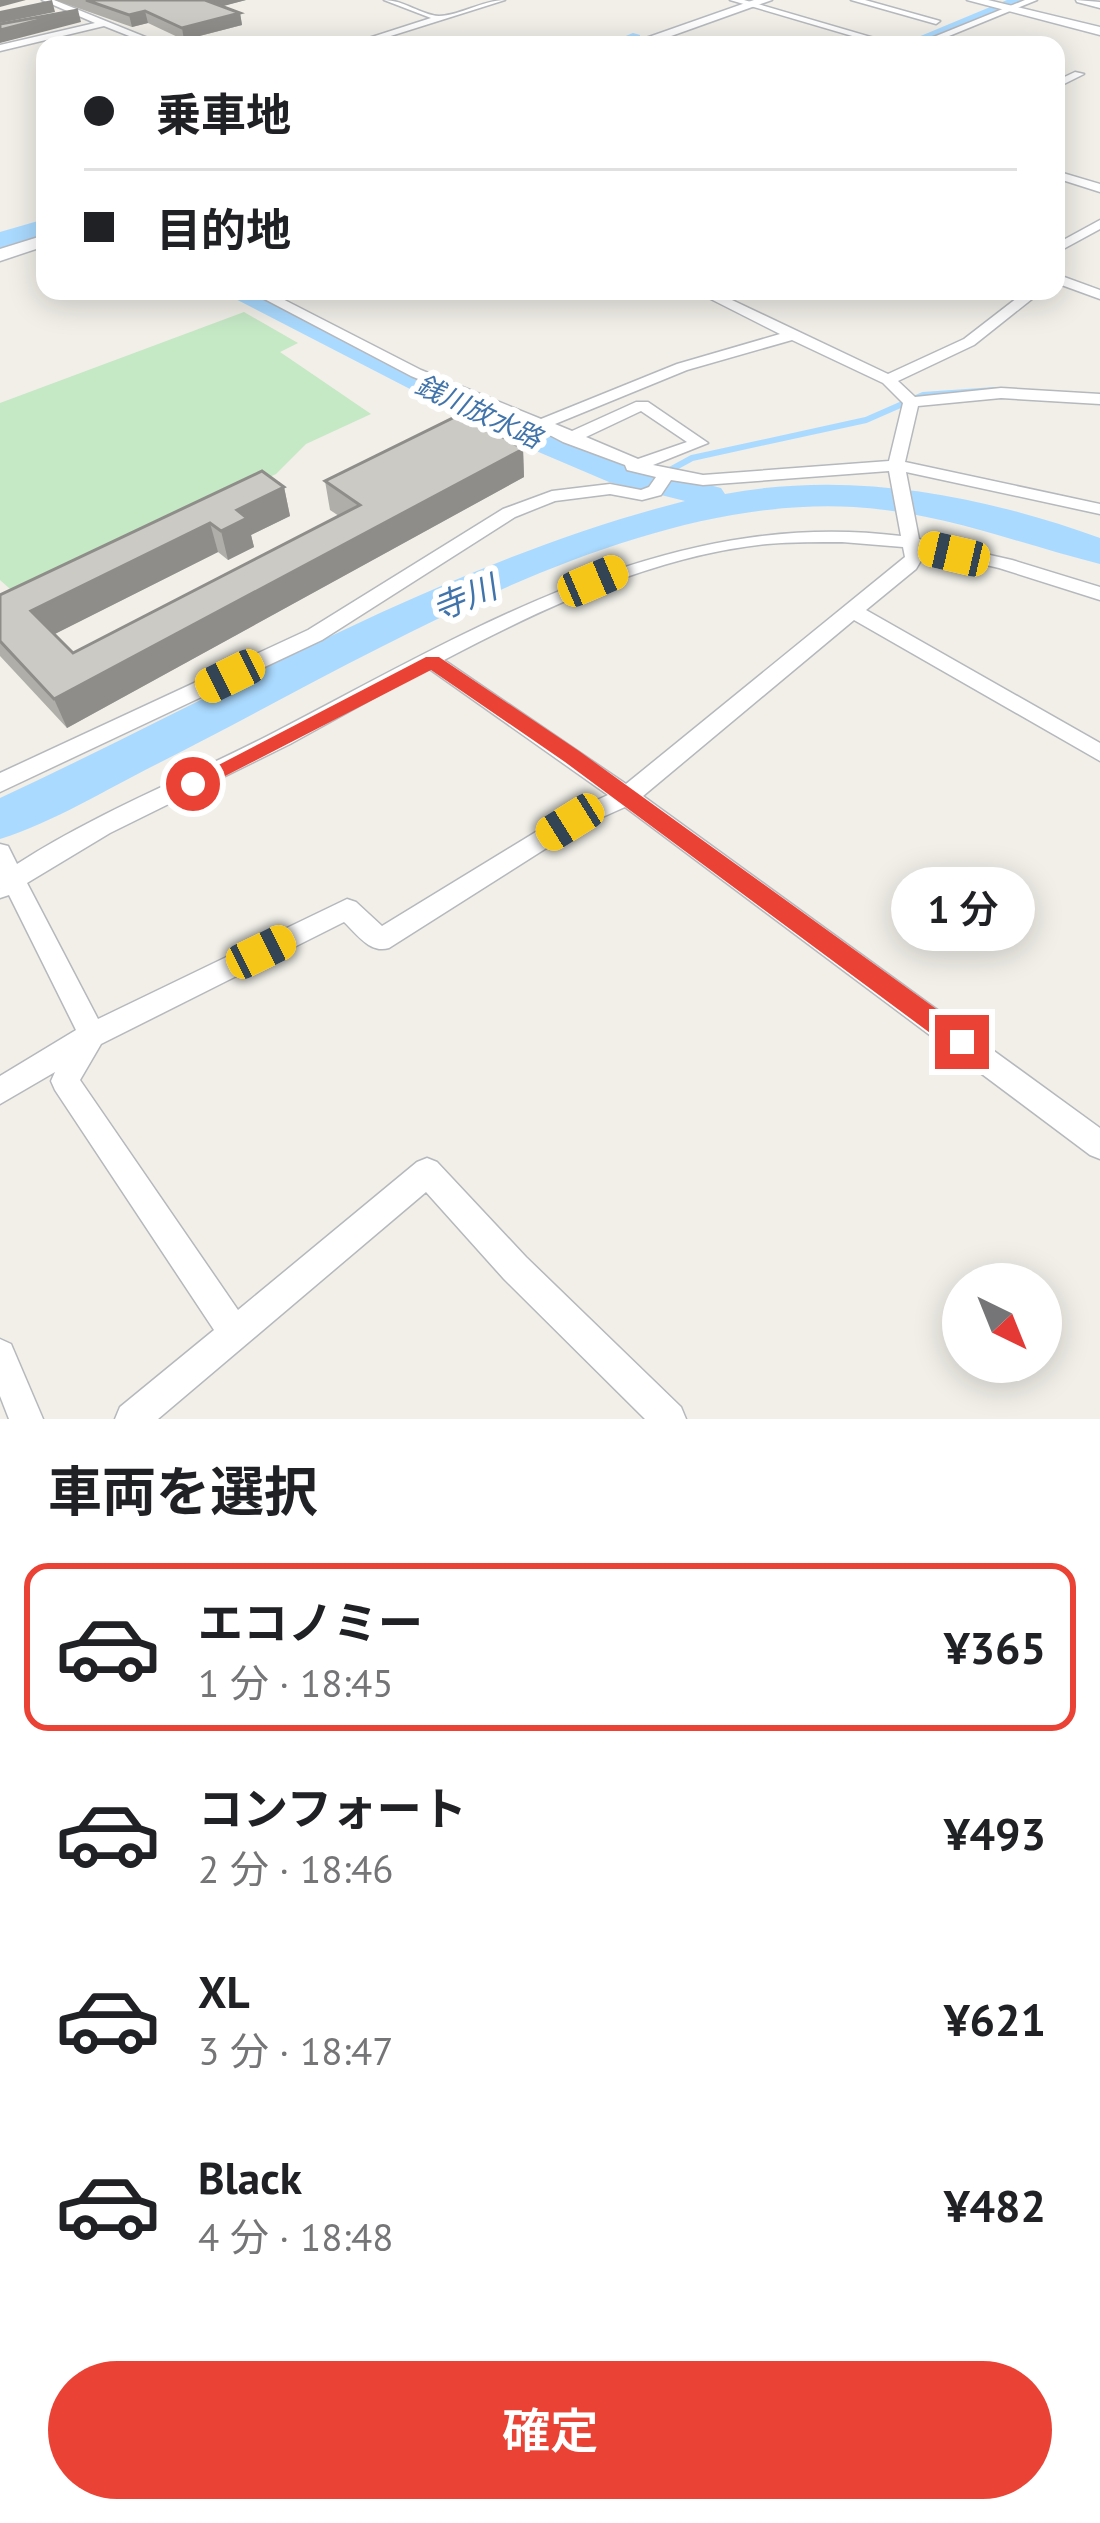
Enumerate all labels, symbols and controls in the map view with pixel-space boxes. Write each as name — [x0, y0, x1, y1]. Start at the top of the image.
text: 乗車地 — [156, 85, 291, 143]
text: 目的地 — [156, 200, 291, 258]
water label: 銭川放水路 — [411, 367, 549, 456]
car — [915, 528, 993, 580]
car — [553, 550, 633, 612]
water label: 寺川 — [425, 564, 505, 629]
car — [190, 644, 270, 708]
route start — [166, 757, 220, 811]
car — [530, 788, 610, 856]
callout: 1 分 — [890, 868, 1034, 952]
text: 1 分 — [928, 883, 998, 934]
car — [221, 920, 301, 984]
route end — [935, 1015, 989, 1069]
north arrow — [942, 1263, 1062, 1383]
map controls — [942, 1263, 1062, 1383]
text: 車両を選択 — [48, 1456, 318, 1526]
icon: car — [54, 1593, 162, 1701]
text: エコノミー — [198, 1593, 423, 1651]
text: ¥365 — [944, 1618, 1046, 1676]
text: 1 分 · 18:45 — [198, 1657, 393, 1708]
icon: car — [54, 1779, 162, 1887]
text: コンフォート — [198, 1779, 467, 1837]
text: ¥493 — [944, 1804, 1046, 1862]
text: 2 分 · 18:46 — [198, 1843, 393, 1894]
text: XL — [198, 1962, 250, 2020]
icon: car — [54, 1965, 162, 2073]
text: ¥621 — [944, 1990, 1046, 2048]
text: 3 分 · 18:47 — [198, 2025, 393, 2076]
text: Black — [198, 2148, 302, 2206]
icon: car — [54, 2151, 162, 2259]
text: ¥482 — [944, 2176, 1046, 2234]
text: 4 分 · 18:48 — [198, 2211, 393, 2262]
button: 確定 — [48, 2361, 1052, 2499]

